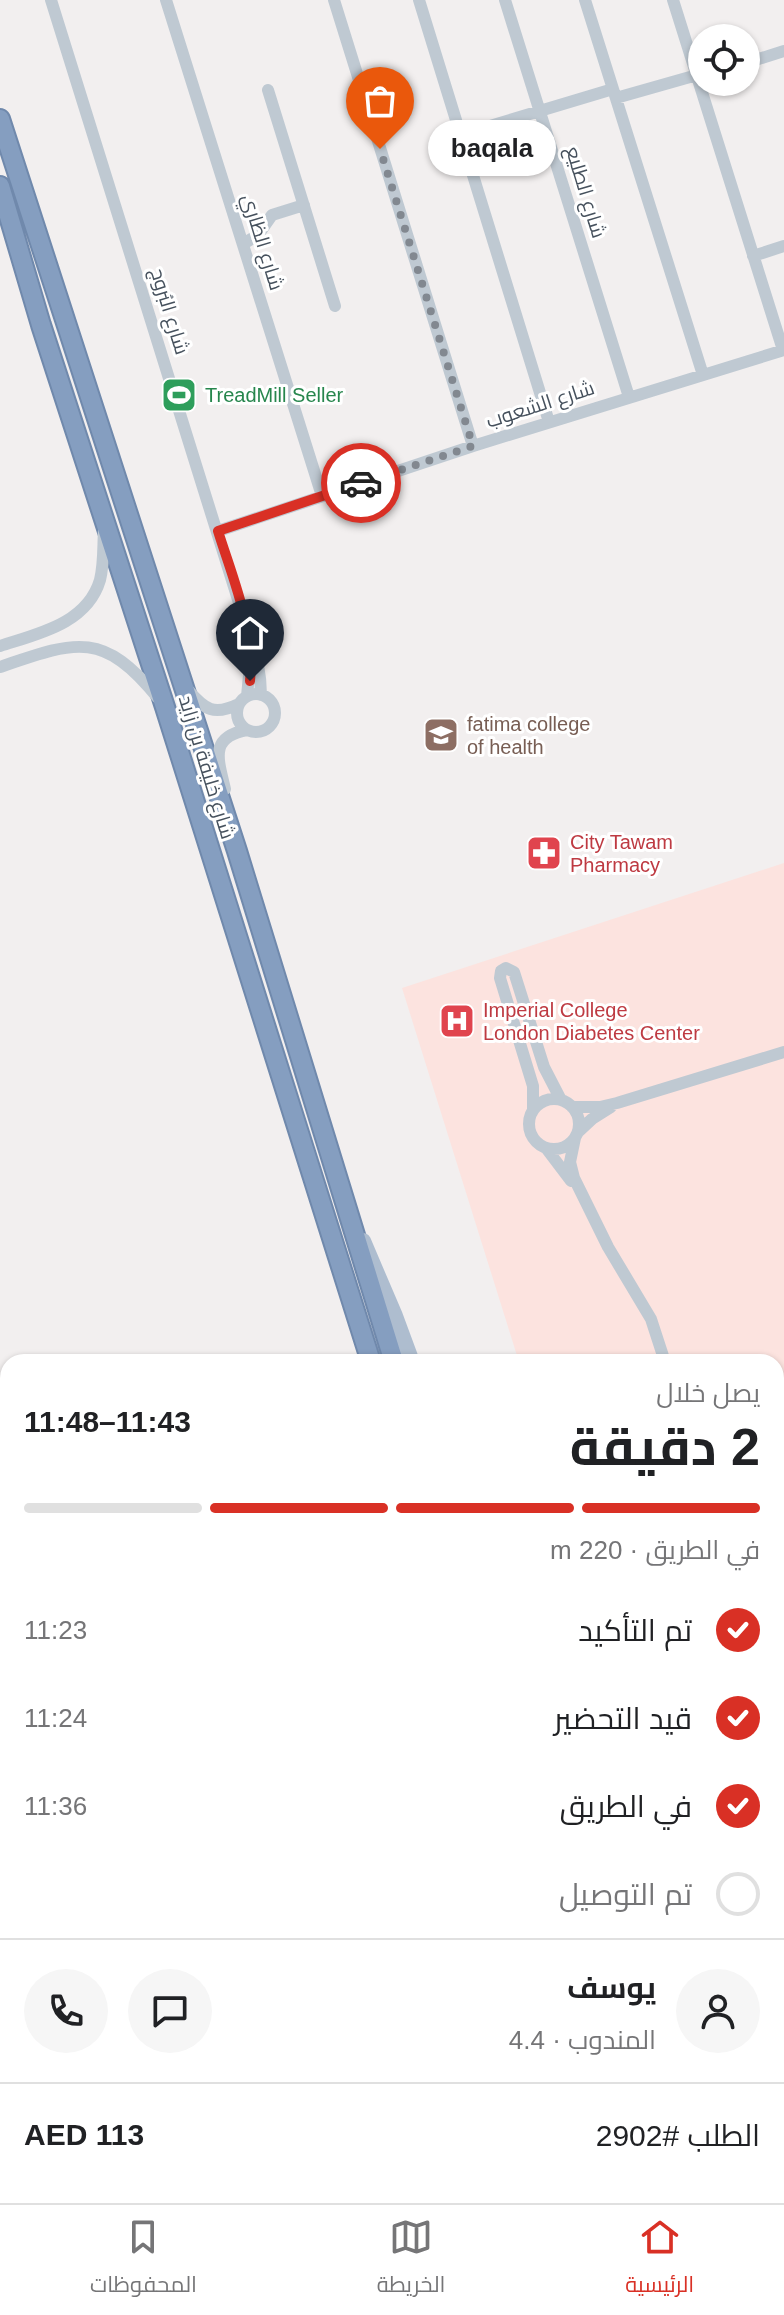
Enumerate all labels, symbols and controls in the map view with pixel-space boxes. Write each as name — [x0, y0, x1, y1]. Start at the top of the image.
map controls — [688, 24, 760, 96]
button: locate — [688, 24, 760, 96]
pin — [346, 67, 414, 149]
icon: bag — [358, 79, 402, 123]
callout: baqala — [428, 121, 556, 177]
text: baqala — [451, 133, 533, 163]
street label: شارع الطليع — [559, 143, 610, 241]
street label: شارع الظاري — [233, 191, 288, 294]
street label: شارع البُروج — [144, 265, 194, 358]
sports icon: TreadMill Seller — [160, 376, 198, 414]
street label: شارع الشعوب — [483, 376, 598, 435]
place label: TreadMill Seller — [205, 384, 344, 406]
courier — [321, 443, 401, 523]
icon: car — [339, 461, 383, 505]
pin — [216, 599, 284, 681]
icon: home — [228, 611, 272, 655]
street label: شارع خليفة بن زايد — [172, 693, 239, 842]
place label: fatima college of health — [467, 713, 590, 758]
school or university icon: fatima college of health — [422, 716, 460, 754]
place label: City Tawam Pharmacy — [570, 831, 673, 876]
pharmacy icon: City Tawam Pharmacy — [525, 834, 563, 872]
place label: Imperial College London Diabetes Center — [483, 999, 700, 1044]
hospital icon: Imperial College London Diabetes Center — [438, 1002, 476, 1040]
text: يصل خلال — [656, 1378, 760, 1408]
text: 11:43–11:48 — [24, 1405, 191, 1438]
text: 2 دقيقة — [570, 1418, 760, 1476]
text: في الطريق · 220 m — [550, 1535, 760, 1565]
icon: check — [716, 1608, 760, 1652]
text: تم التأكيد — [578, 1614, 692, 1647]
text: 11:23 — [24, 1615, 87, 1645]
icon: check — [716, 1696, 760, 1740]
text: قيد التحضير — [554, 1702, 692, 1735]
text: 11:24 — [24, 1703, 87, 1733]
icon: check — [716, 1784, 760, 1828]
text: في الطريق — [560, 1790, 692, 1823]
text: 11:36 — [24, 1791, 87, 1821]
text: تم التوصيل — [559, 1878, 692, 1911]
button: phone — [24, 1969, 108, 2053]
button: chat — [128, 1969, 212, 2053]
button: person — [676, 1969, 760, 2053]
text: يوسف — [567, 1971, 656, 2004]
text: المندوب · 4.4 — [509, 2025, 656, 2055]
text: AED 113 — [24, 2118, 144, 2151]
text: الطلب #2902 — [596, 2119, 760, 2152]
tab: المحفوظات — [90, 2215, 197, 2305]
tab: الخريطة — [377, 2215, 445, 2305]
tab: الرئيسية — [625, 2215, 694, 2305]

